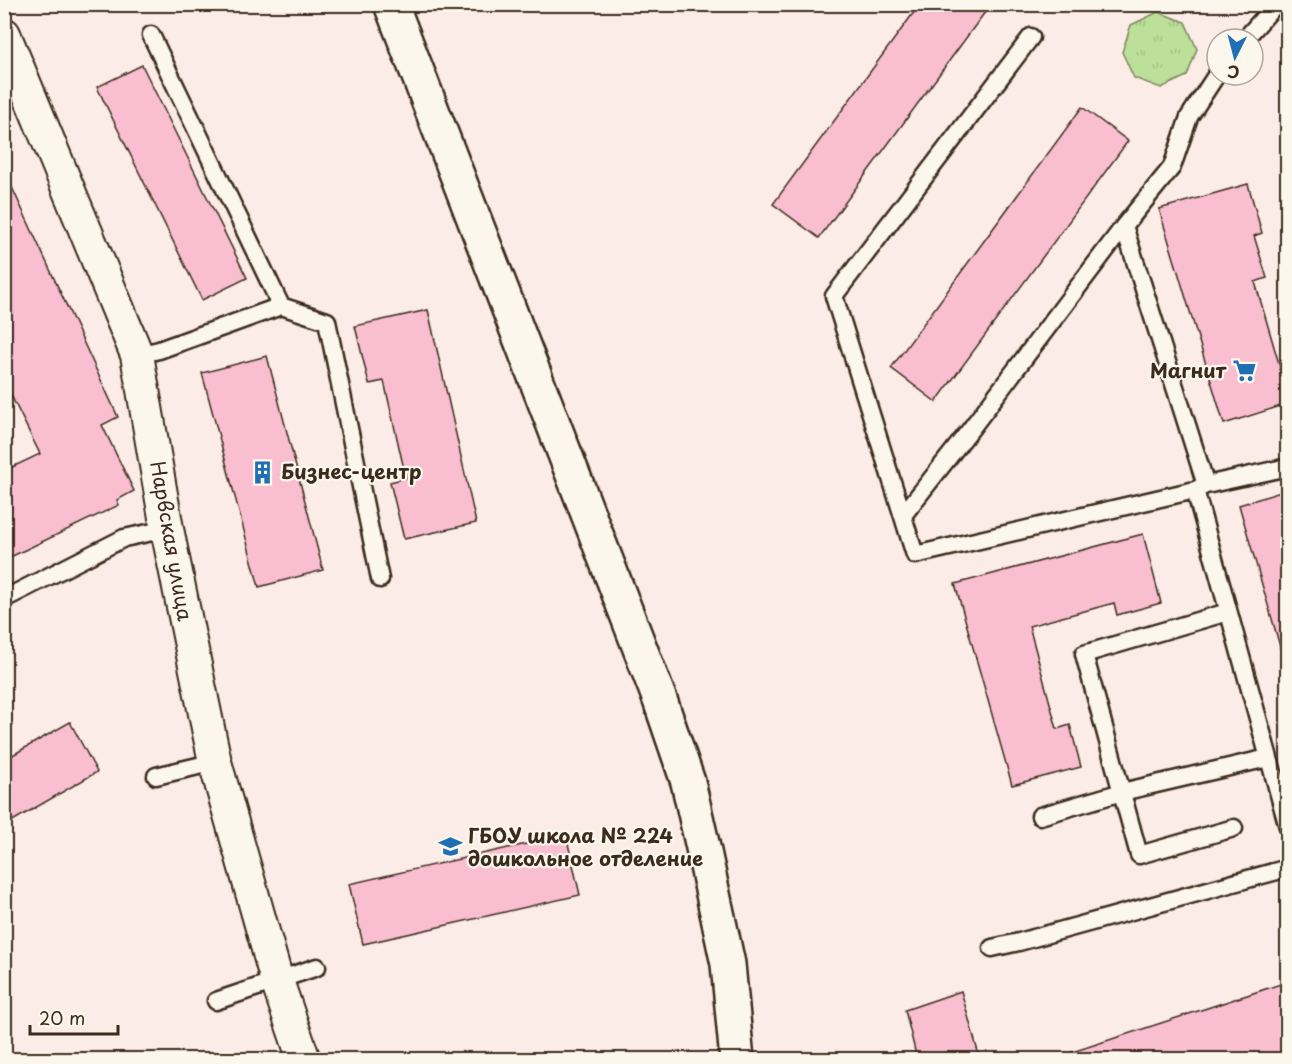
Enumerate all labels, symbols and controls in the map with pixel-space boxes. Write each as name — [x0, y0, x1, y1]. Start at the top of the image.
north arrow — [1205, 27, 1265, 87]
text: С — [1226, 60, 1241, 85]
place label: Магнит — [1150, 355, 1227, 385]
supermarket icon: Магнит — [1231, 358, 1257, 384]
place label: Бизнес-центр — [281, 456, 421, 486]
street label: Нарвская улица — [143, 459, 201, 624]
building icon: Бизнес-центр — [250, 459, 276, 485]
place label: ГБОУ школа № 224 дошкольное отделение — [468, 820, 703, 873]
school or university icon: ГБОУ школа № 224 дошкольное отделение — [437, 834, 463, 860]
scale bar — [30, 998, 118, 1036]
text: 20 m — [39, 1004, 85, 1031]

